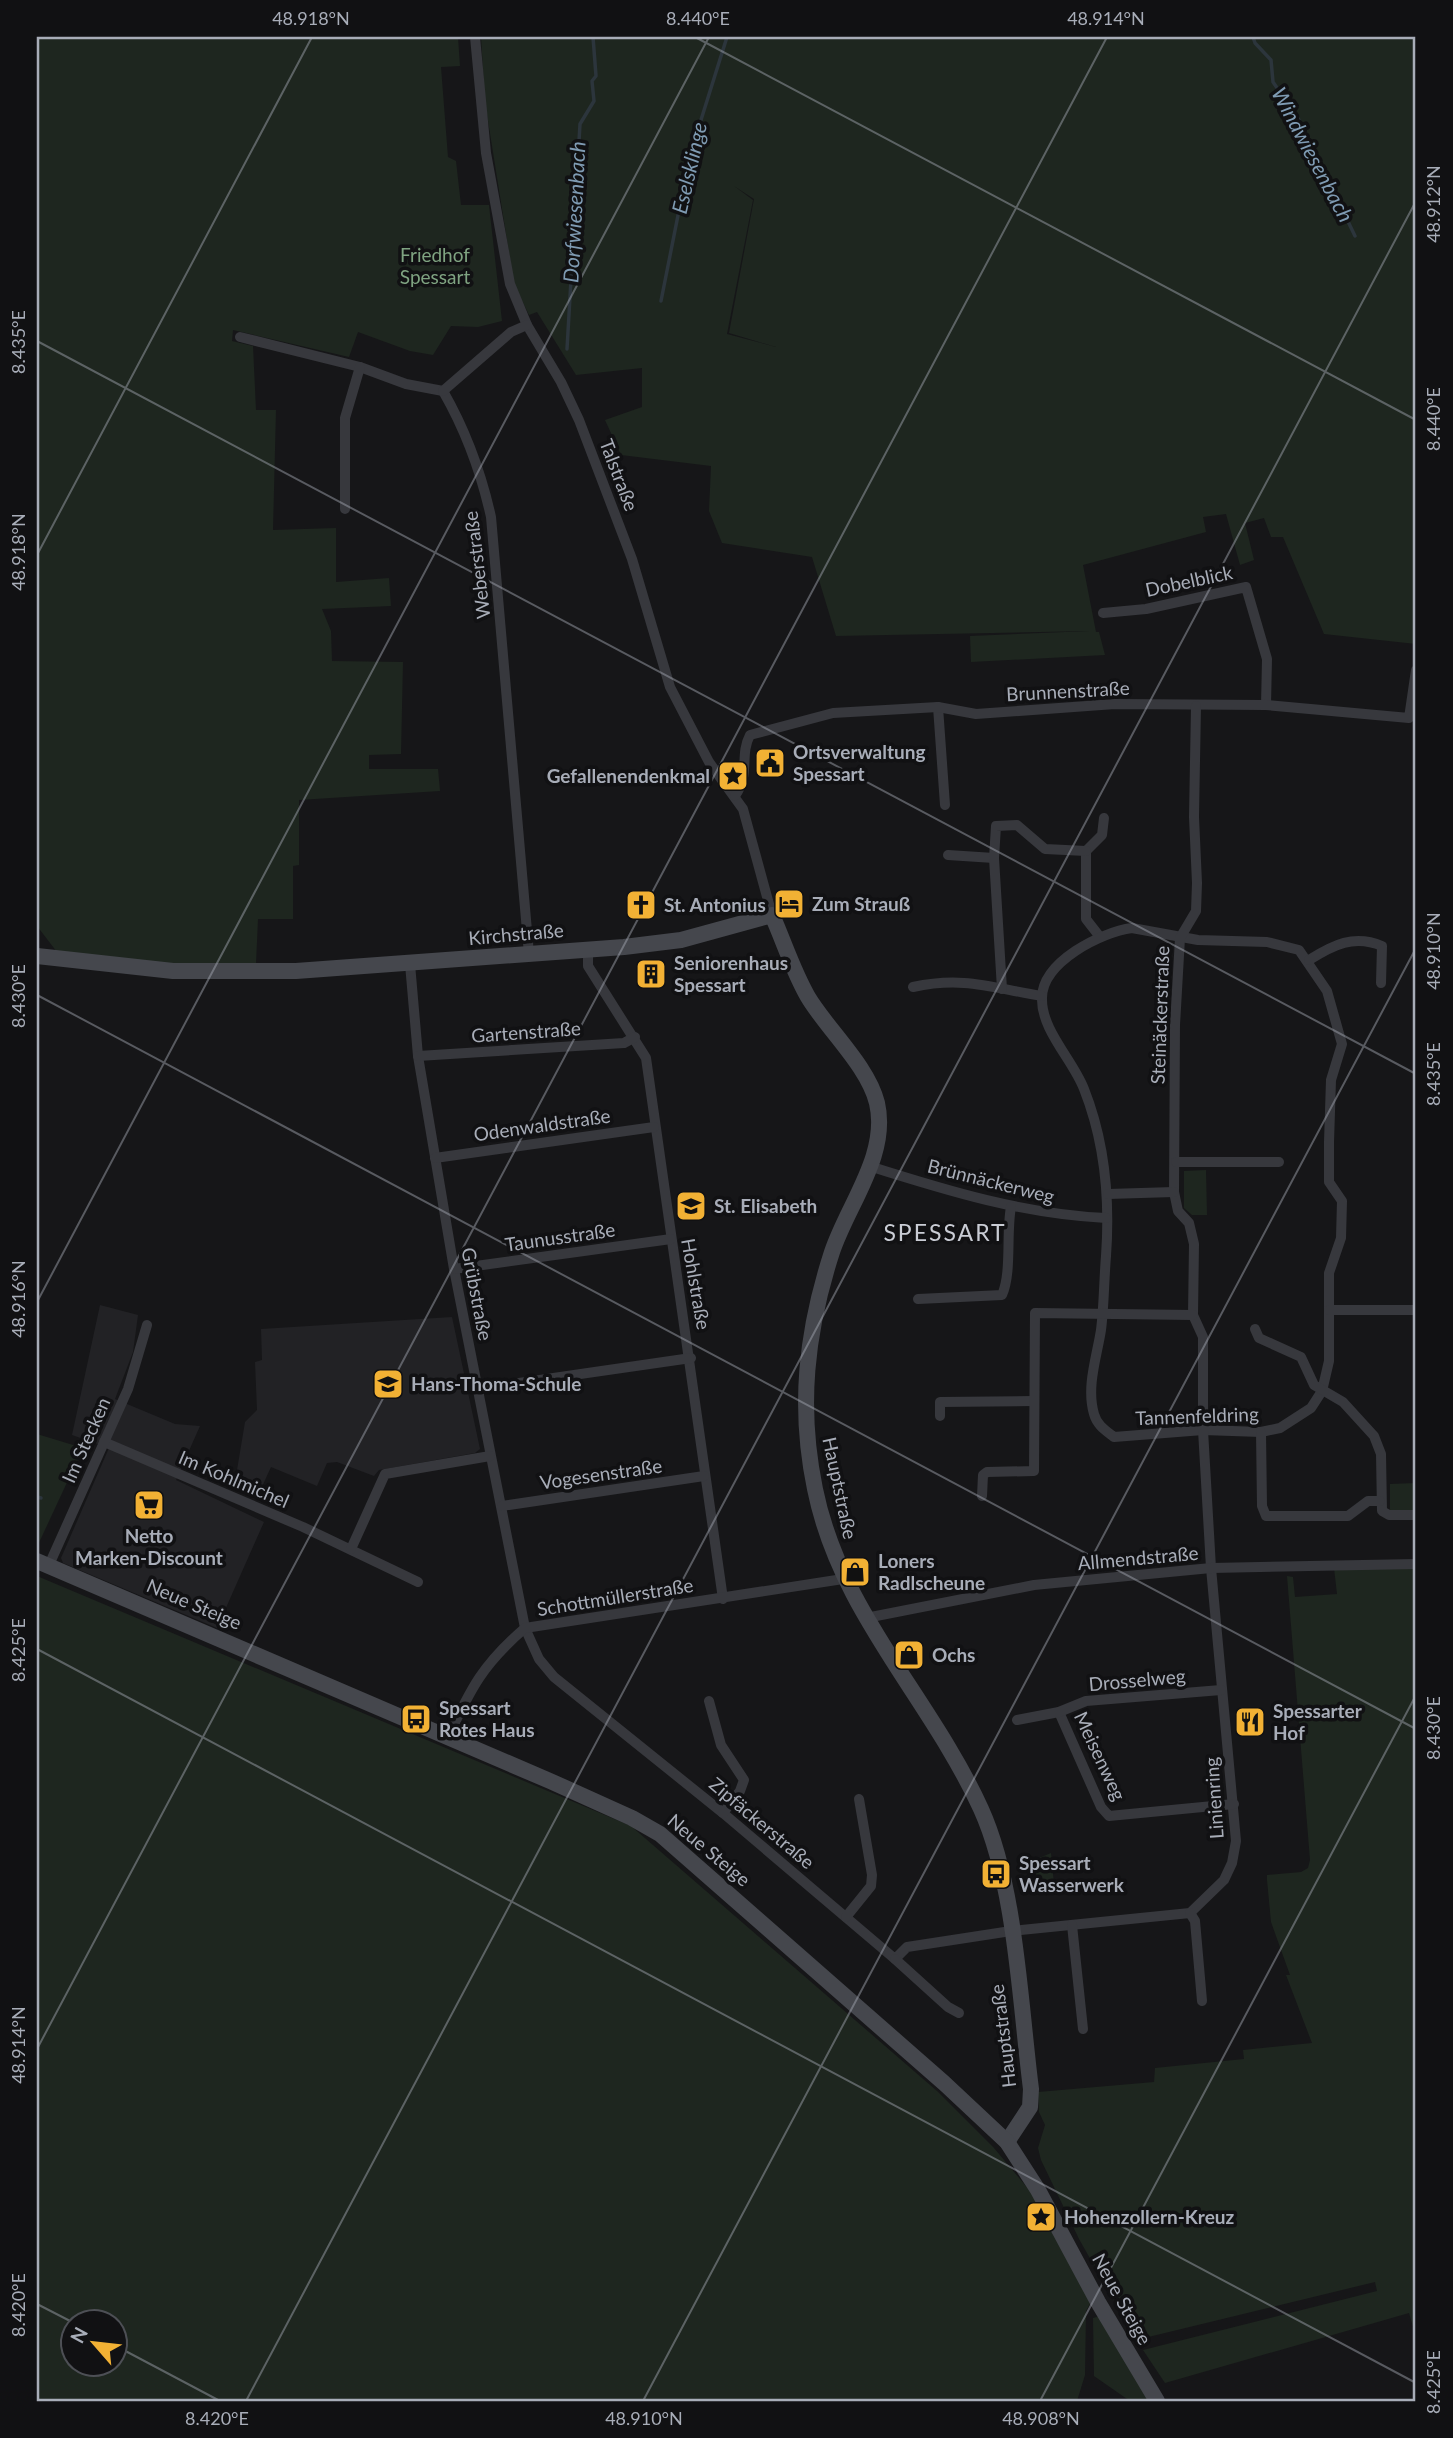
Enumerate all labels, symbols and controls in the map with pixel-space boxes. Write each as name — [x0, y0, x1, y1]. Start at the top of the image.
text: 48.918°N — [272, 7, 350, 29]
text: 8.440°E — [666, 7, 730, 29]
text: 48.914°N — [1067, 7, 1145, 29]
water label: Windwiesenbach — [1267, 83, 1359, 226]
water label: Eselsklinge — [666, 119, 711, 216]
water label: Dorfwiesenbach — [557, 140, 590, 283]
text: 48.912°N — [1422, 165, 1444, 243]
park label: Friedhof Spessart — [400, 243, 470, 288]
text: 8.435°E — [7, 310, 29, 374]
text: 8.440°E — [1422, 387, 1444, 451]
street label: Talstraße — [595, 436, 644, 514]
street label: Weberstraße — [458, 510, 495, 620]
text: 48.918°N — [7, 513, 29, 591]
street label: Dobelblick — [1143, 560, 1235, 601]
street label: Brunnenstraße — [1006, 676, 1130, 705]
place label: Ortsverwaltung Spessart — [793, 740, 926, 785]
public building icon: Ortsverwaltung Spessart — [753, 746, 787, 780]
place icon: Gefallenendenkmal — [716, 759, 750, 793]
place label: Gefallenendenkmal — [547, 764, 710, 787]
hotel icon: Zum Strauß — [772, 887, 806, 921]
church icon: St. Antonius — [624, 888, 658, 922]
place label: Zum Strauß — [812, 892, 910, 915]
place label: St. Antonius — [664, 893, 766, 916]
text: 48.910°N — [1422, 912, 1444, 990]
street label: Kirchstraße — [467, 918, 565, 949]
street label: Steinäckerstraße — [1146, 945, 1173, 1085]
place label: Seniorenhaus Spessart — [674, 951, 788, 996]
building icon: Seniorenhaus Spessart — [634, 957, 668, 991]
text: 8.430°E — [7, 964, 29, 1028]
street label: Gartenstraße — [470, 1016, 582, 1047]
text: 8.435°E — [1422, 1042, 1444, 1106]
street label: Odenwaldstraße — [472, 1104, 612, 1145]
street label: Brünnäckerweg — [925, 1154, 1057, 1207]
school or university icon: St. Elisabeth — [674, 1189, 708, 1223]
place label: St. Elisabeth — [714, 1194, 817, 1217]
street label: Taunusstraße — [503, 1217, 616, 1256]
district label: SPESSART — [883, 1218, 1007, 1246]
street label: Hohlstraße — [677, 1236, 716, 1331]
street label: Grübstraße — [457, 1245, 498, 1342]
text: 48.916°N — [7, 1260, 29, 1338]
school or university icon: Hans-Thoma-Schule — [371, 1367, 405, 1401]
place label: Hans-Thoma-Schule — [411, 1372, 581, 1395]
street label: Im Stecken — [56, 1393, 115, 1486]
street label: Tannenfeldring — [1135, 1402, 1259, 1429]
street label: Hauptstraße — [818, 1435, 863, 1541]
street label: Im Kohlmichel — [175, 1445, 293, 1512]
street label: Vogesenstraße — [538, 1454, 663, 1493]
supermarket icon: Netto Marken-Discount — [132, 1488, 166, 1522]
place label: Netto Marken-Discount — [75, 1524, 223, 1569]
street label: Allmendstraße — [1077, 1541, 1199, 1574]
place label: Loners Radlscheune — [878, 1549, 985, 1594]
shop icon: Loners Radlscheune — [838, 1555, 872, 1589]
street label: Neue Steige — [143, 1573, 245, 1634]
street label: Schottmüllerstraße — [535, 1573, 695, 1620]
text: 8.425°E — [7, 1618, 29, 1682]
shop icon: Ochs — [892, 1638, 926, 1672]
place label: Ochs — [932, 1643, 975, 1666]
street label: Drosselweg — [1088, 1664, 1186, 1695]
place label: Spessart Rotes Haus — [439, 1696, 535, 1741]
text: 8.430°E — [1422, 1696, 1444, 1760]
place label: Spessarter Hof — [1273, 1699, 1363, 1744]
bus stop icon: Spessart Rotes Haus — [399, 1702, 433, 1736]
restaurant icon: Spessarter Hof — [1233, 1705, 1267, 1739]
street label: Meisenweg — [1070, 1708, 1131, 1804]
street label: Linienring — [1199, 1756, 1228, 1840]
street label: Zipfäckerstraße — [705, 1772, 819, 1873]
street label: Neue Steige — [663, 1808, 755, 1891]
place label: Spessart Wasserwerk — [1019, 1851, 1125, 1896]
bus stop icon: Spessart Wasserwerk — [979, 1857, 1013, 1891]
street label: Hauptstraße — [985, 1983, 1020, 2089]
text: 48.914°N — [7, 2006, 29, 2084]
place icon: Hohenzollern-Kreuz — [1024, 2200, 1058, 2234]
place label: Hohenzollern-Kreuz — [1064, 2205, 1234, 2228]
street label: Neue Steige — [1088, 2249, 1157, 2348]
text: 8.420°E — [7, 2273, 29, 2337]
north arrow — [60, 2308, 130, 2378]
text: N — [65, 2323, 92, 2347]
text: 8.425°E — [1422, 2350, 1444, 2414]
text: 8.420°E — [185, 2407, 249, 2429]
text: 48.910°N — [605, 2407, 683, 2429]
text: 48.908°N — [1002, 2407, 1080, 2429]

